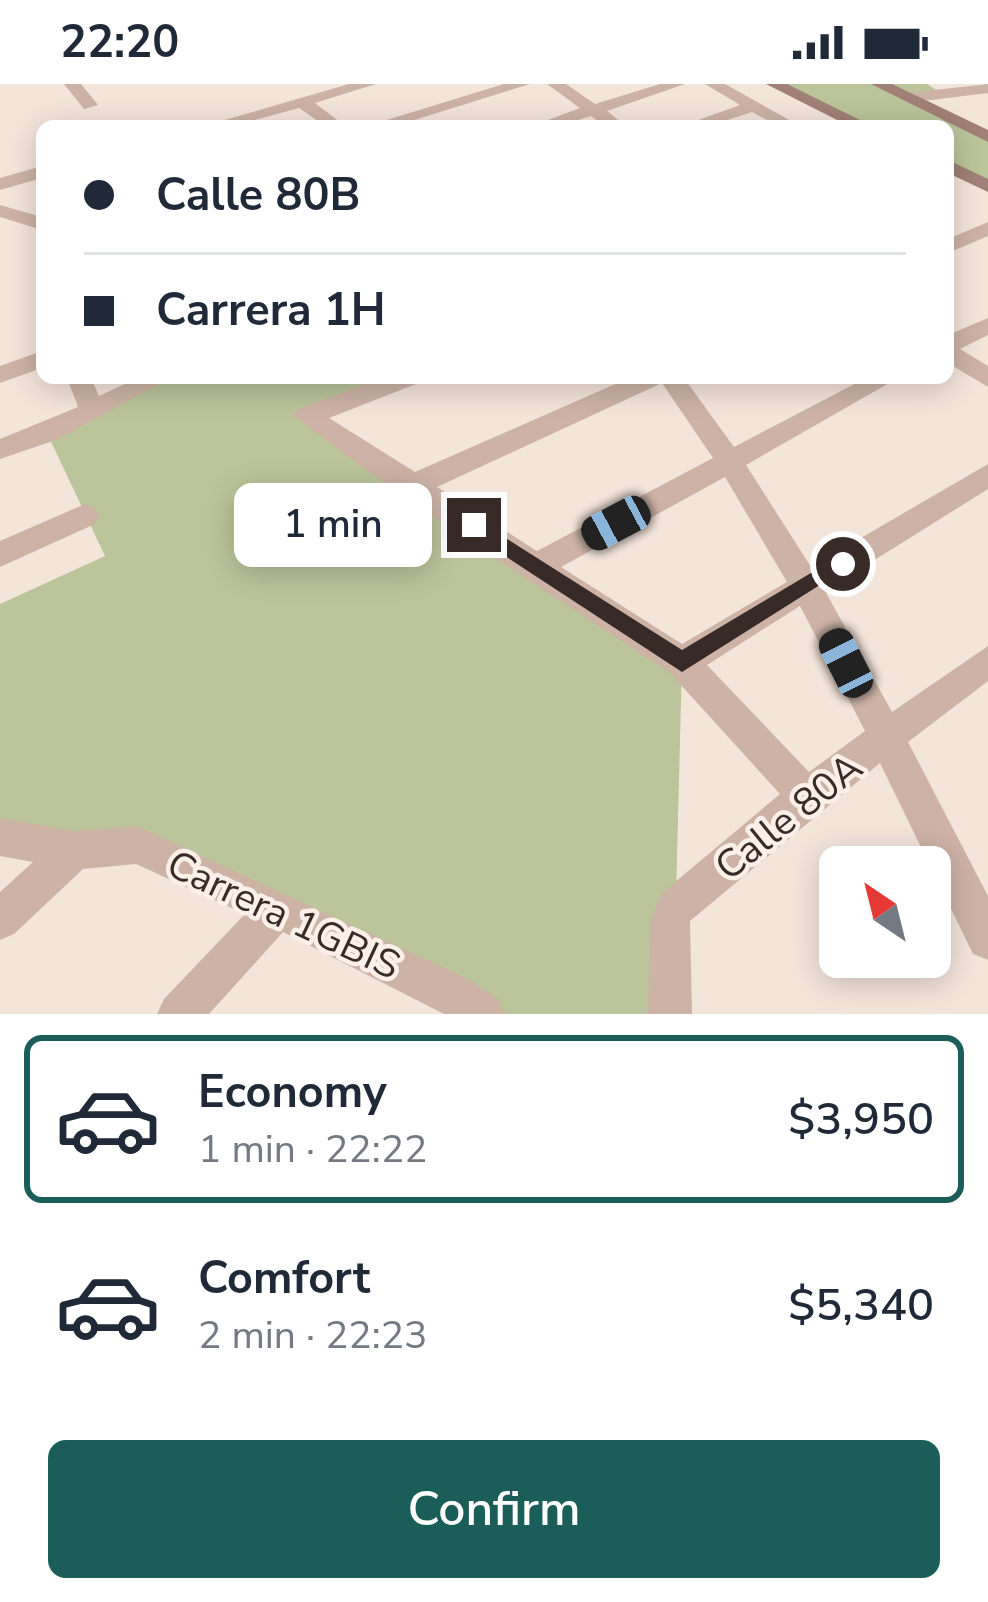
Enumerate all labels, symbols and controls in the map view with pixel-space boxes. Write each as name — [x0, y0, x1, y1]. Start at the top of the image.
text: 22:20 — [60, 12, 179, 73]
text: Calle 80B — [156, 165, 360, 226]
text: Carrera 1H — [156, 280, 386, 341]
callout: 1 min — [234, 483, 432, 567]
car — [576, 490, 656, 556]
text: 1 min — [283, 498, 383, 551]
route end — [447, 498, 501, 552]
route start — [816, 537, 870, 591]
car — [814, 623, 878, 703]
street label: Calle 80A — [704, 741, 874, 893]
street label: Carrera 1GBIS — [158, 838, 408, 992]
north arrow — [819, 846, 951, 978]
map controls — [819, 846, 951, 978]
text: Economy — [198, 1062, 387, 1123]
icon: car — [54, 1065, 162, 1173]
text: $3,950 — [788, 1089, 934, 1150]
text: 1 min · 22:22 — [198, 1123, 427, 1176]
text: Comfort — [198, 1248, 370, 1309]
icon: car — [54, 1251, 162, 1359]
text: $5,340 — [788, 1275, 934, 1336]
text: 2 min · 22:23 — [198, 1309, 427, 1362]
button: Confirm — [48, 1440, 940, 1578]

